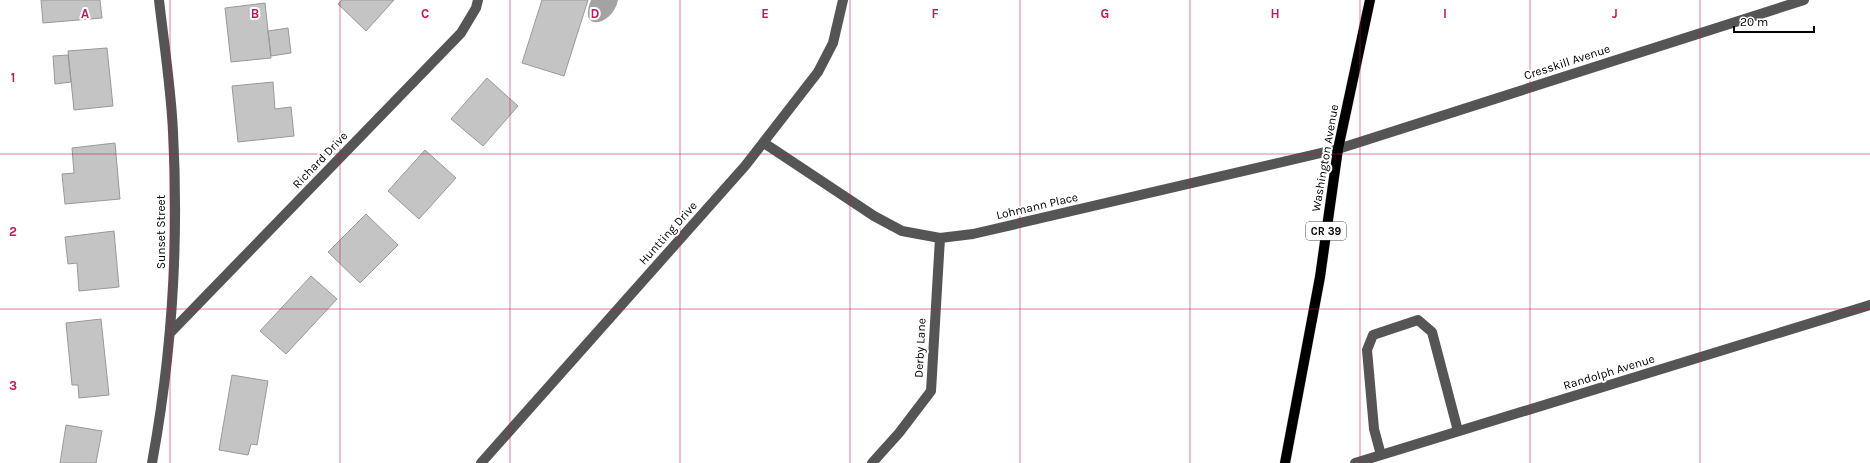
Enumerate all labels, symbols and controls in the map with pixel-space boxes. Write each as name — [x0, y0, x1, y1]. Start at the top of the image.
text: A — [81, 6, 89, 21]
text: B — [251, 6, 259, 21]
text: C — [421, 6, 429, 21]
text: D — [591, 6, 600, 21]
text: E — [761, 6, 769, 21]
text: F — [931, 6, 939, 21]
text: G — [1101, 6, 1109, 21]
text: H — [1270, 6, 1280, 21]
text: I — [1443, 6, 1447, 21]
text: J — [1612, 6, 1618, 21]
scale bar — [1734, 8, 1814, 34]
text: 20 m — [1740, 15, 1768, 29]
street label: Cresskill Avenue — [1522, 41, 1612, 83]
text: 1 — [11, 70, 15, 85]
street label: Washington Avenue — [1309, 103, 1341, 213]
street label: Richard Drive — [290, 129, 350, 191]
street label: Lohmann Place — [995, 190, 1079, 222]
street label: Sunset Street — [154, 194, 168, 269]
street label: Huntting Drive — [636, 199, 700, 267]
road number: CR 39 — [1306, 222, 1346, 240]
text: 2 — [9, 224, 17, 239]
street label: Derby Lane — [911, 318, 929, 378]
street label: Randolph Avenue — [1562, 351, 1656, 393]
text: 3 — [9, 378, 17, 393]

